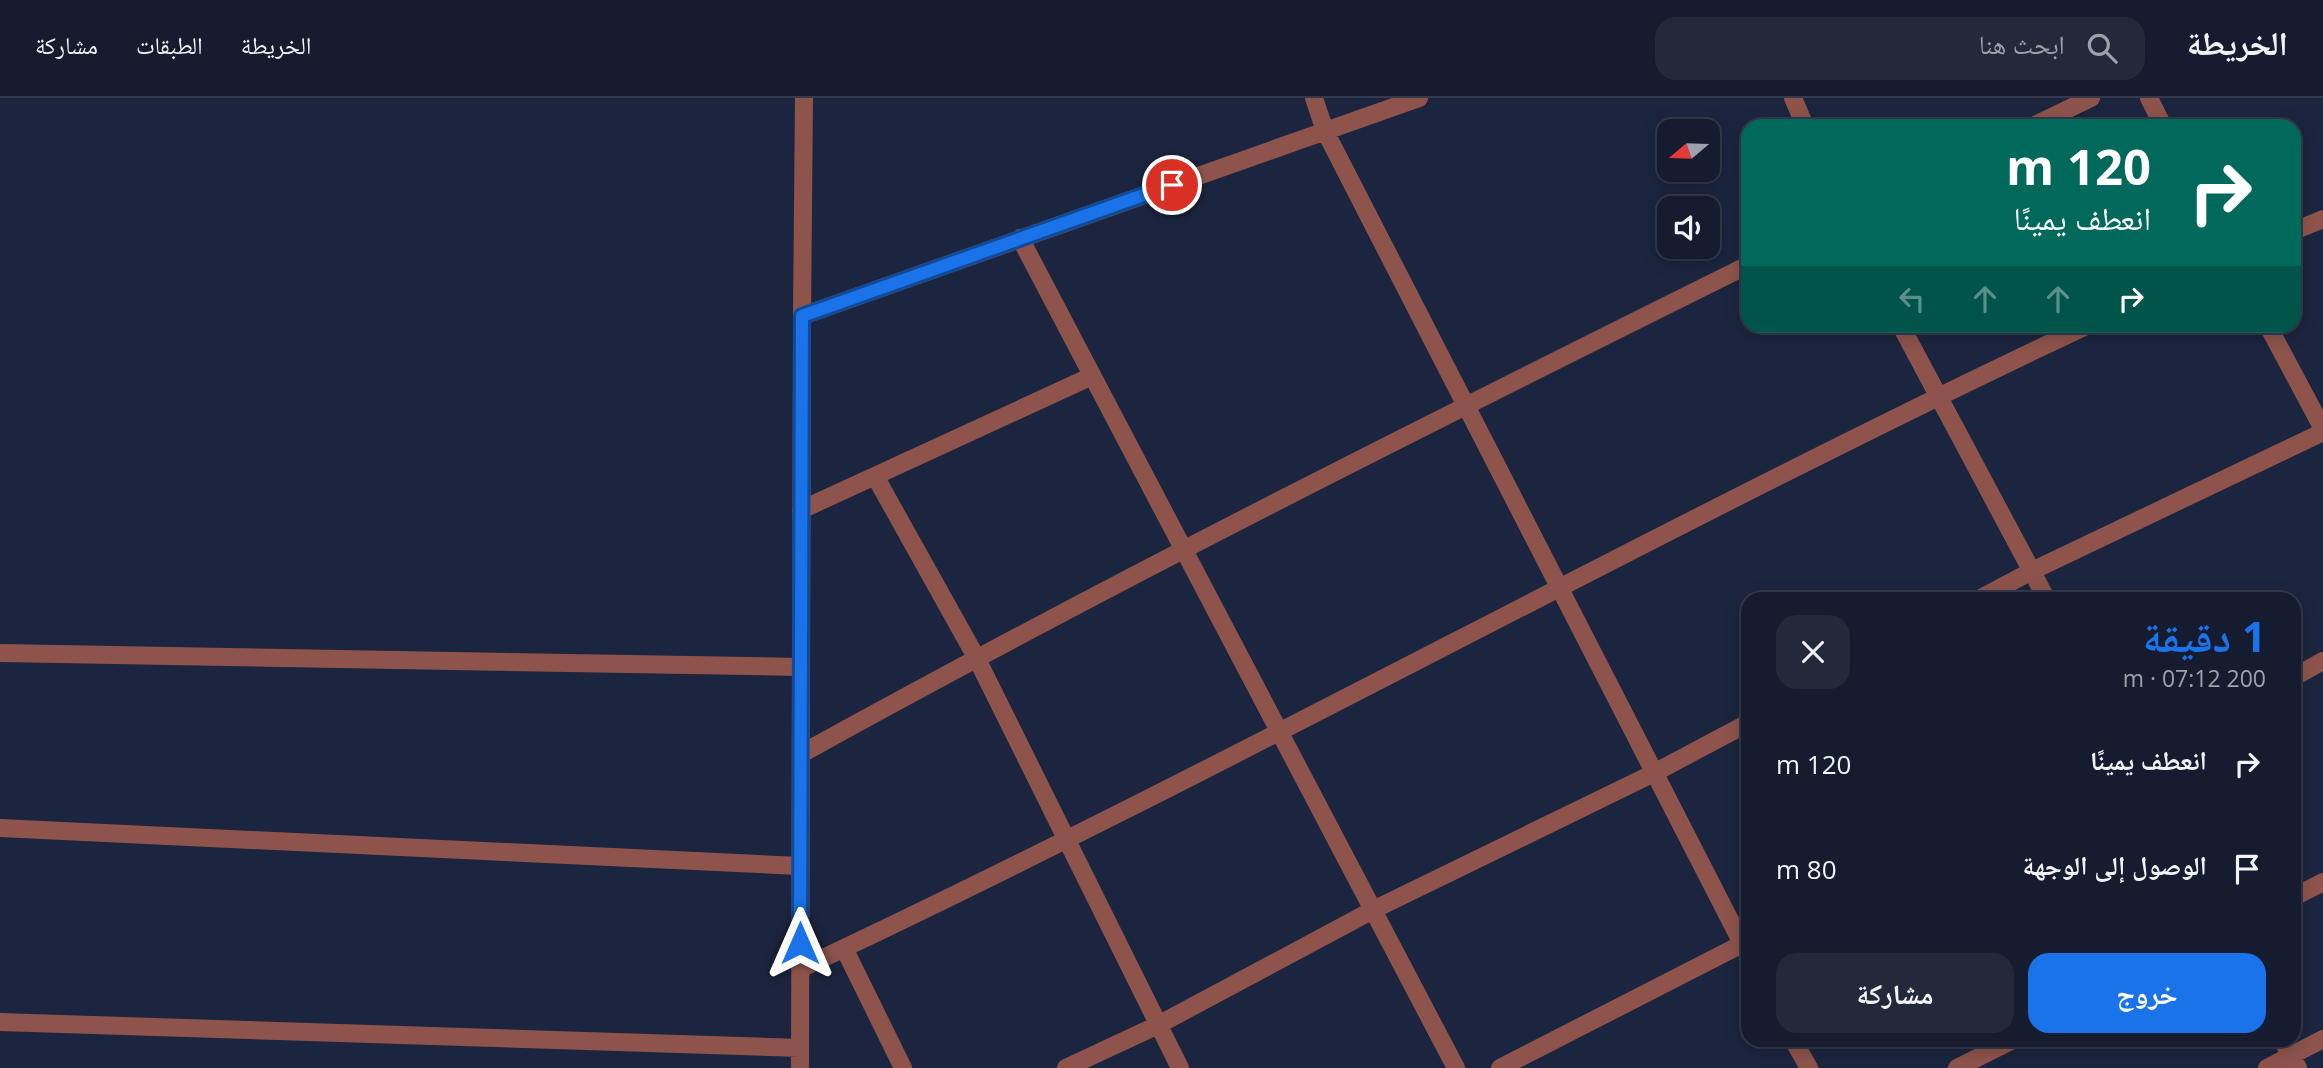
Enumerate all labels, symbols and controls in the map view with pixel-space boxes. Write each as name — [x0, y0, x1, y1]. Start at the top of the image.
search box — [1655, 17, 2145, 80]
text: الخريطة — [2187, 20, 2288, 65]
text: ابحث هنا — [1979, 26, 2065, 62]
text: مشاركة — [35, 28, 98, 61]
text: الطبقات — [136, 28, 203, 61]
text: الخريطة — [241, 28, 311, 61]
icon: search — [2083, 29, 2121, 67]
north arrow — [1657, 119, 1720, 182]
map controls — [1657, 119, 1720, 259]
text: 120 m — [2006, 133, 2151, 199]
icon: right — [2175, 147, 2266, 238]
pin — [1142, 155, 1202, 215]
icon: arrive — [1153, 166, 1191, 204]
button: sound — [1657, 196, 1720, 259]
text: انعطف يمينًا — [2014, 196, 2151, 239]
icon: left — [1893, 280, 1931, 318]
icon: ahead — [1966, 280, 2004, 318]
icon: ahead — [2039, 280, 2077, 318]
icon: right — [2112, 280, 2150, 318]
text: 1 دقيقة — [2143, 607, 2266, 664]
button: close — [1776, 615, 1850, 689]
text: 200 m · 07:12 — [2123, 662, 2266, 694]
text: انعطف يمينًا — [2090, 742, 2207, 778]
icon: right — [2228, 745, 2266, 783]
text: 120 m — [1776, 746, 1851, 782]
text: الوصول إلى الوجهة — [2023, 847, 2207, 883]
icon: arrive — [2228, 850, 2266, 888]
text: 80 m — [1776, 851, 1837, 887]
position arrow — [763, 906, 837, 980]
button: مشاركة — [1776, 953, 2014, 1033]
button: خروج — [2028, 953, 2266, 1033]

